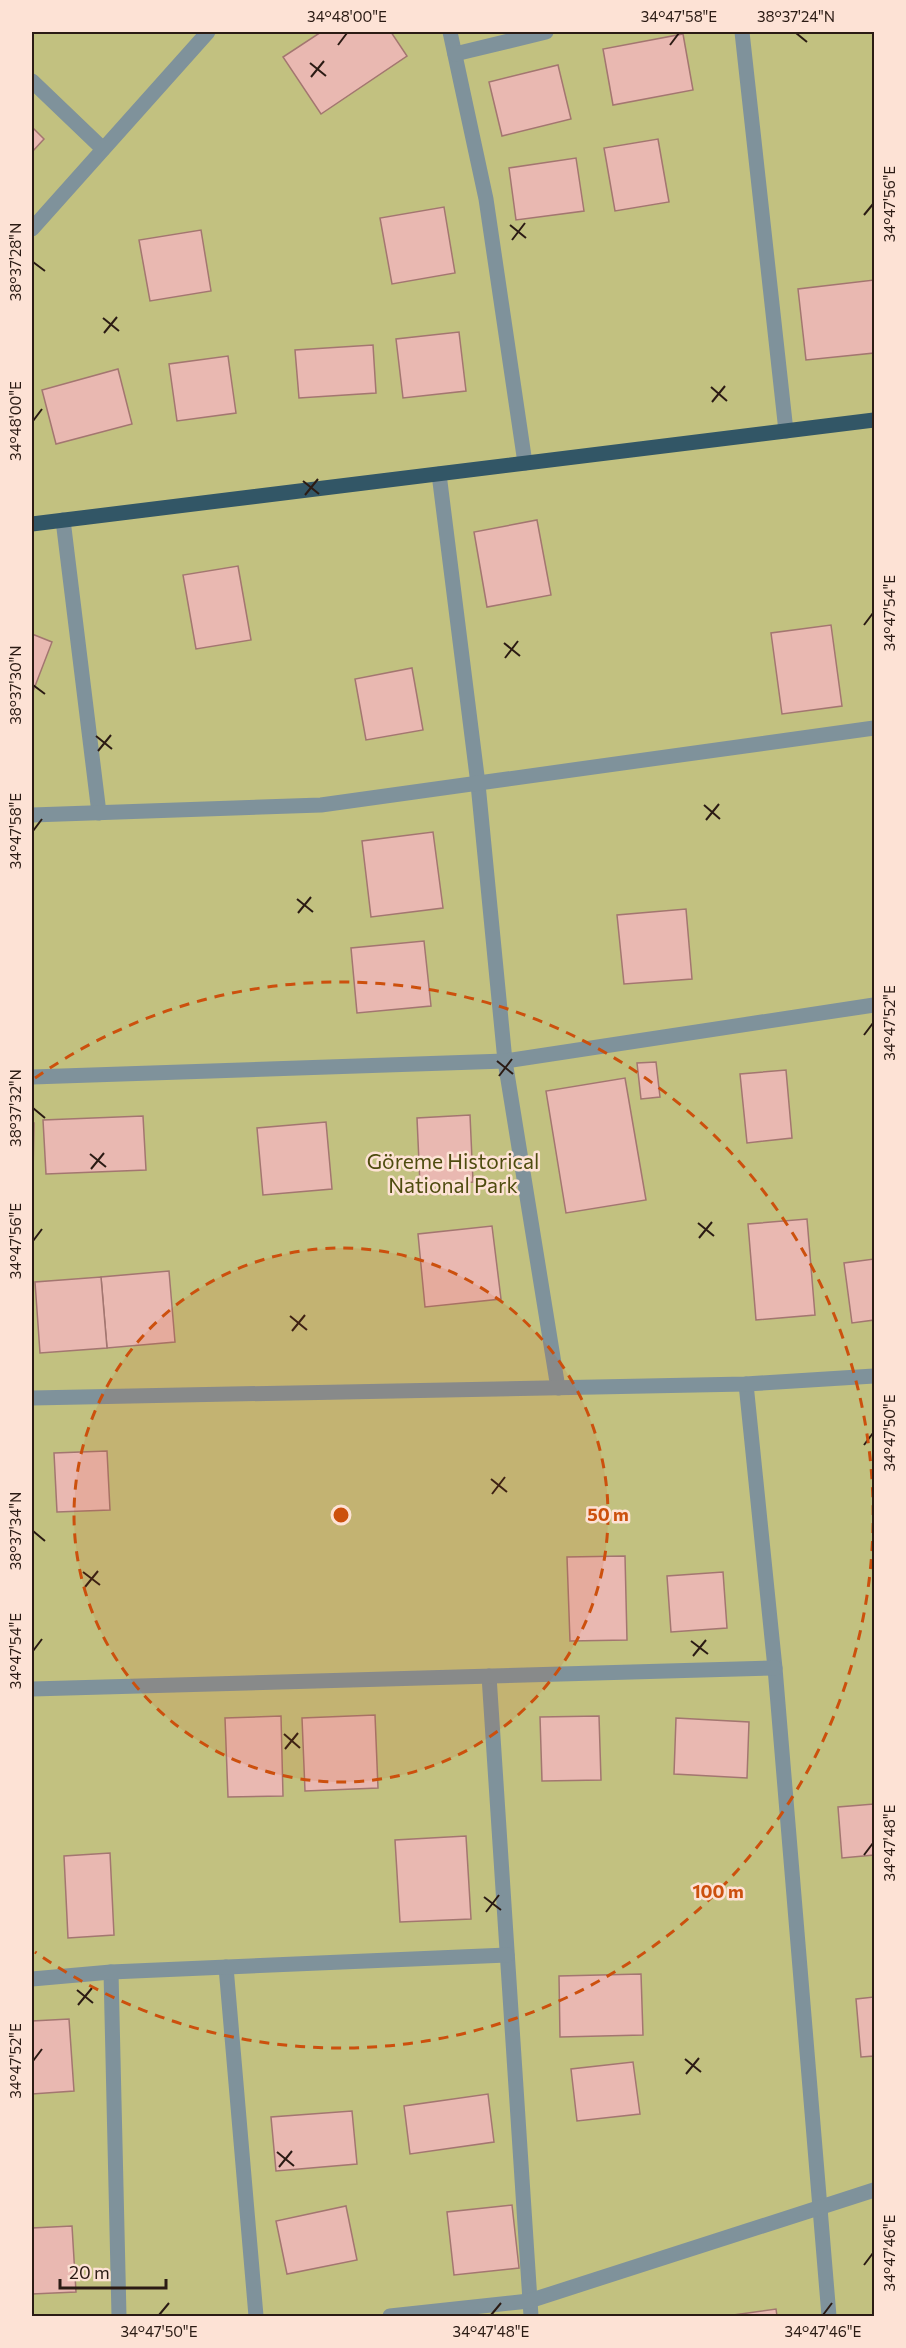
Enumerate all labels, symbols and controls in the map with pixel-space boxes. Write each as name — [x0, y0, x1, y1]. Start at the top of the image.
text: 34°48'00"E — [307, 7, 387, 25]
text: 34°47'58"E — [641, 7, 717, 25]
text: 38°37'24"N — [757, 7, 835, 25]
text: 34°47'56"E — [880, 166, 898, 242]
text: 38°37'28"N — [6, 223, 24, 301]
text: 34°48'00"E — [6, 381, 24, 461]
text: 34°47'54"E — [880, 575, 898, 651]
text: 38°37'30"N — [6, 645, 24, 725]
text: 34°47'58"E — [6, 793, 24, 869]
text: 34°47'52"E — [880, 985, 898, 1061]
text: 38°37'32"N — [6, 1069, 24, 1147]
park label: Göreme Historical National Park — [367, 1148, 539, 1197]
text: 34°47'56"E — [6, 1203, 24, 1279]
text: 34°47'50"E — [880, 1394, 898, 1472]
text: 38°37'34"N — [6, 1492, 24, 1570]
text: 50 m — [587, 1503, 629, 1525]
centre of rings — [331, 1505, 351, 1525]
text: 34°47'54"E — [6, 1613, 24, 1689]
text: 34°47'48"E — [880, 1805, 898, 1881]
text: 100 m — [692, 1880, 744, 1902]
text: 34°47'52"E — [6, 2023, 24, 2099]
text: 34°47'46"E — [880, 2215, 898, 2291]
scale bar — [60, 2252, 166, 2290]
text: 20 m — [69, 2261, 110, 2283]
text: 34°47'50"E — [120, 2322, 198, 2340]
text: 34°47'48"E — [453, 2322, 529, 2340]
text: 34°47'46"E — [785, 2322, 861, 2340]

